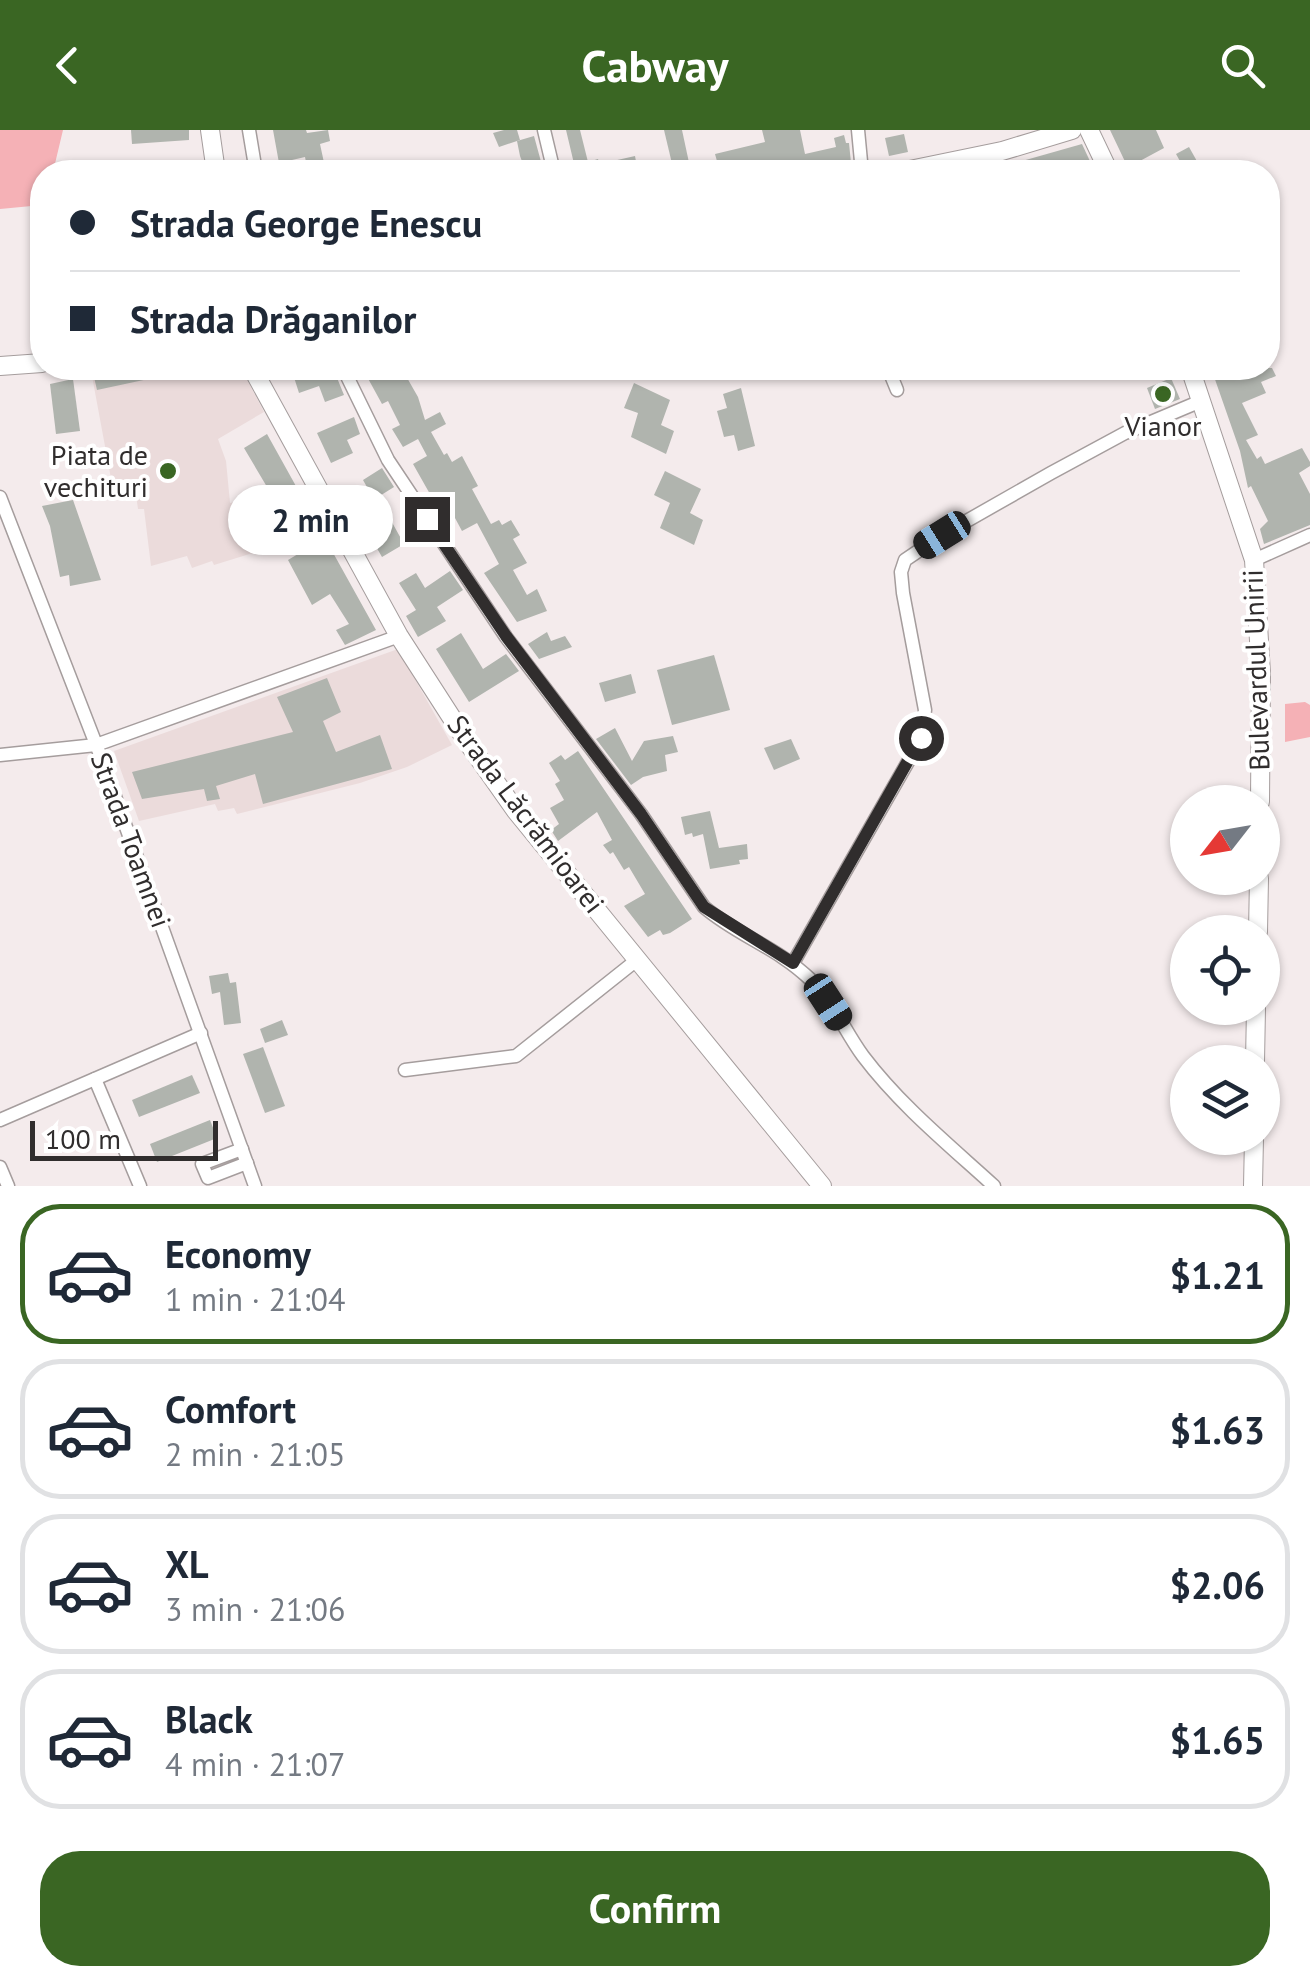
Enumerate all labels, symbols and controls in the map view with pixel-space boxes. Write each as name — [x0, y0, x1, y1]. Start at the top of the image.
text: Cabway — [582, 36, 728, 94]
icon: back — [40, 38, 95, 93]
icon: search — [1215, 38, 1270, 93]
text: Strada George Enescu — [130, 198, 482, 247]
text: Strada Drăganilor — [130, 294, 416, 343]
marker: Vianor — [1152, 383, 1174, 405]
place label: Vianor — [1123, 407, 1202, 444]
place label: Piata de vechituri — [44, 436, 148, 505]
marker: Piata de vechituri — [157, 460, 179, 482]
callout: 2 min — [227, 484, 392, 554]
route end — [405, 497, 450, 542]
text: 2 min — [271, 499, 350, 541]
car — [909, 506, 975, 564]
street label: Bulevardul Unirii — [1233, 569, 1278, 771]
street label: Strada Lăcrămioarei — [440, 707, 613, 920]
route start — [899, 716, 944, 761]
street label: Strada Toamnei — [83, 747, 180, 933]
north arrow — [1170, 785, 1280, 895]
map controls — [1170, 785, 1280, 1155]
button: locate — [1170, 915, 1280, 1025]
car — [799, 969, 857, 1035]
button: layers — [1170, 1045, 1280, 1155]
scale bar — [30, 1116, 218, 1160]
text: 100 m — [45, 1120, 121, 1157]
icon: car — [45, 1229, 135, 1319]
text: Economy — [165, 1229, 311, 1278]
text: $1.21 — [1169, 1250, 1265, 1299]
text: 1 min · 21:04 — [165, 1278, 345, 1320]
icon: car — [45, 1384, 135, 1474]
text: Comfort — [165, 1384, 296, 1433]
text: $1.63 — [1169, 1405, 1265, 1454]
text: 2 min · 21:05 — [165, 1433, 345, 1475]
icon: car — [45, 1539, 135, 1629]
text: XL — [165, 1539, 209, 1588]
text: $2.06 — [1169, 1560, 1265, 1609]
text: 3 min · 21:06 — [165, 1588, 345, 1630]
icon: car — [45, 1694, 135, 1784]
text: Black — [165, 1694, 253, 1743]
text: $1.65 — [1169, 1715, 1265, 1764]
text: 4 min · 21:07 — [165, 1743, 345, 1785]
button: Confirm — [40, 1851, 1270, 1966]

